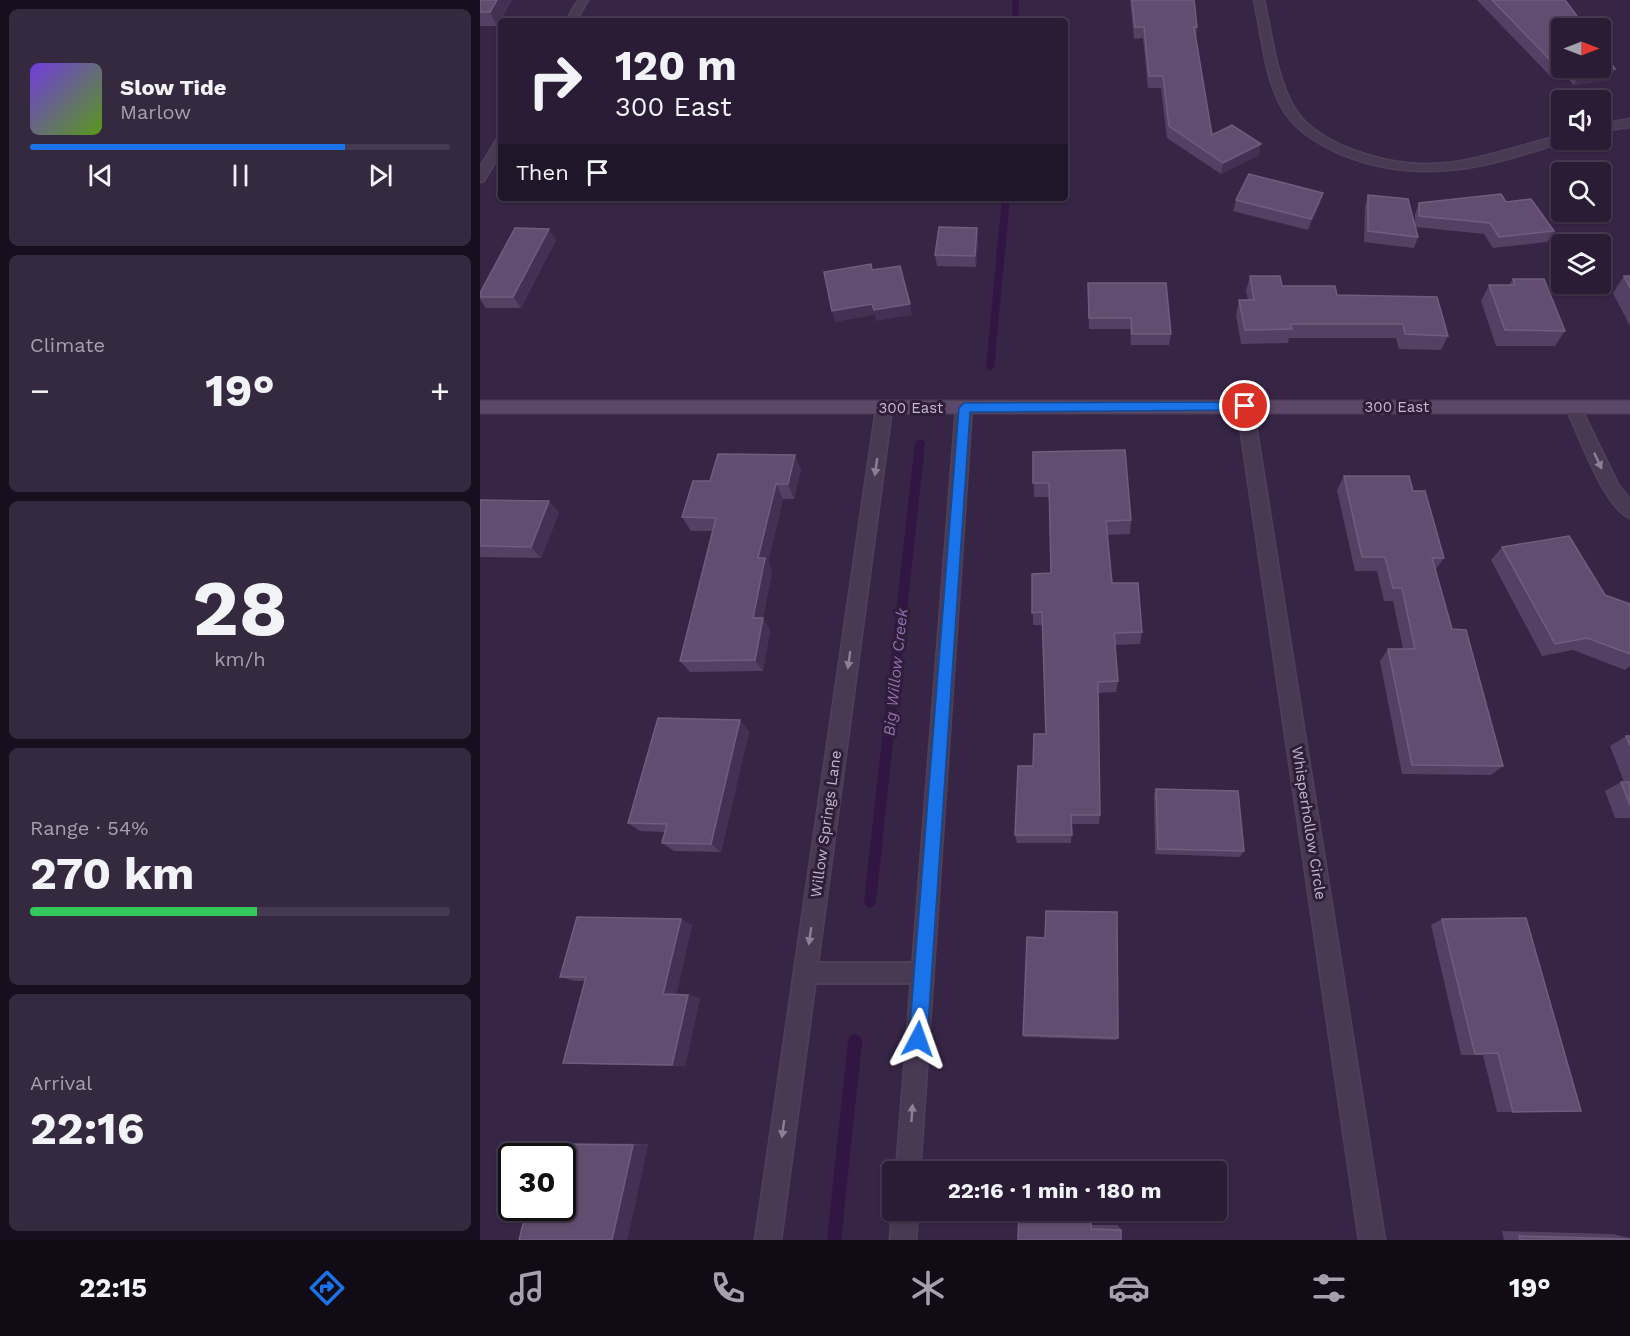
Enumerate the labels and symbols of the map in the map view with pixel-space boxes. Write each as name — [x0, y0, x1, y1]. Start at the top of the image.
north arrow — [1551, 18, 1611, 78]
pin — [1219, 380, 1270, 431]
street label: 300 East — [1365, 398, 1430, 416]
street label: 300 East — [879, 399, 944, 417]
one-way arrow — [1594, 453, 1603, 470]
one-way arrow — [871, 457, 881, 476]
water label: Big Willow Creek — [879, 606, 912, 737]
one-way arrow — [844, 650, 854, 669]
street label: Whisperhollow Circle — [1288, 745, 1330, 901]
street label: Willow Springs Lane — [807, 749, 845, 899]
one-way arrow — [806, 927, 815, 946]
position arrow — [886, 1007, 950, 1071]
one-way arrow — [908, 1104, 917, 1123]
one-way arrow — [779, 1120, 788, 1139]
speed limit sign: 30 — [498, 1143, 576, 1221]

